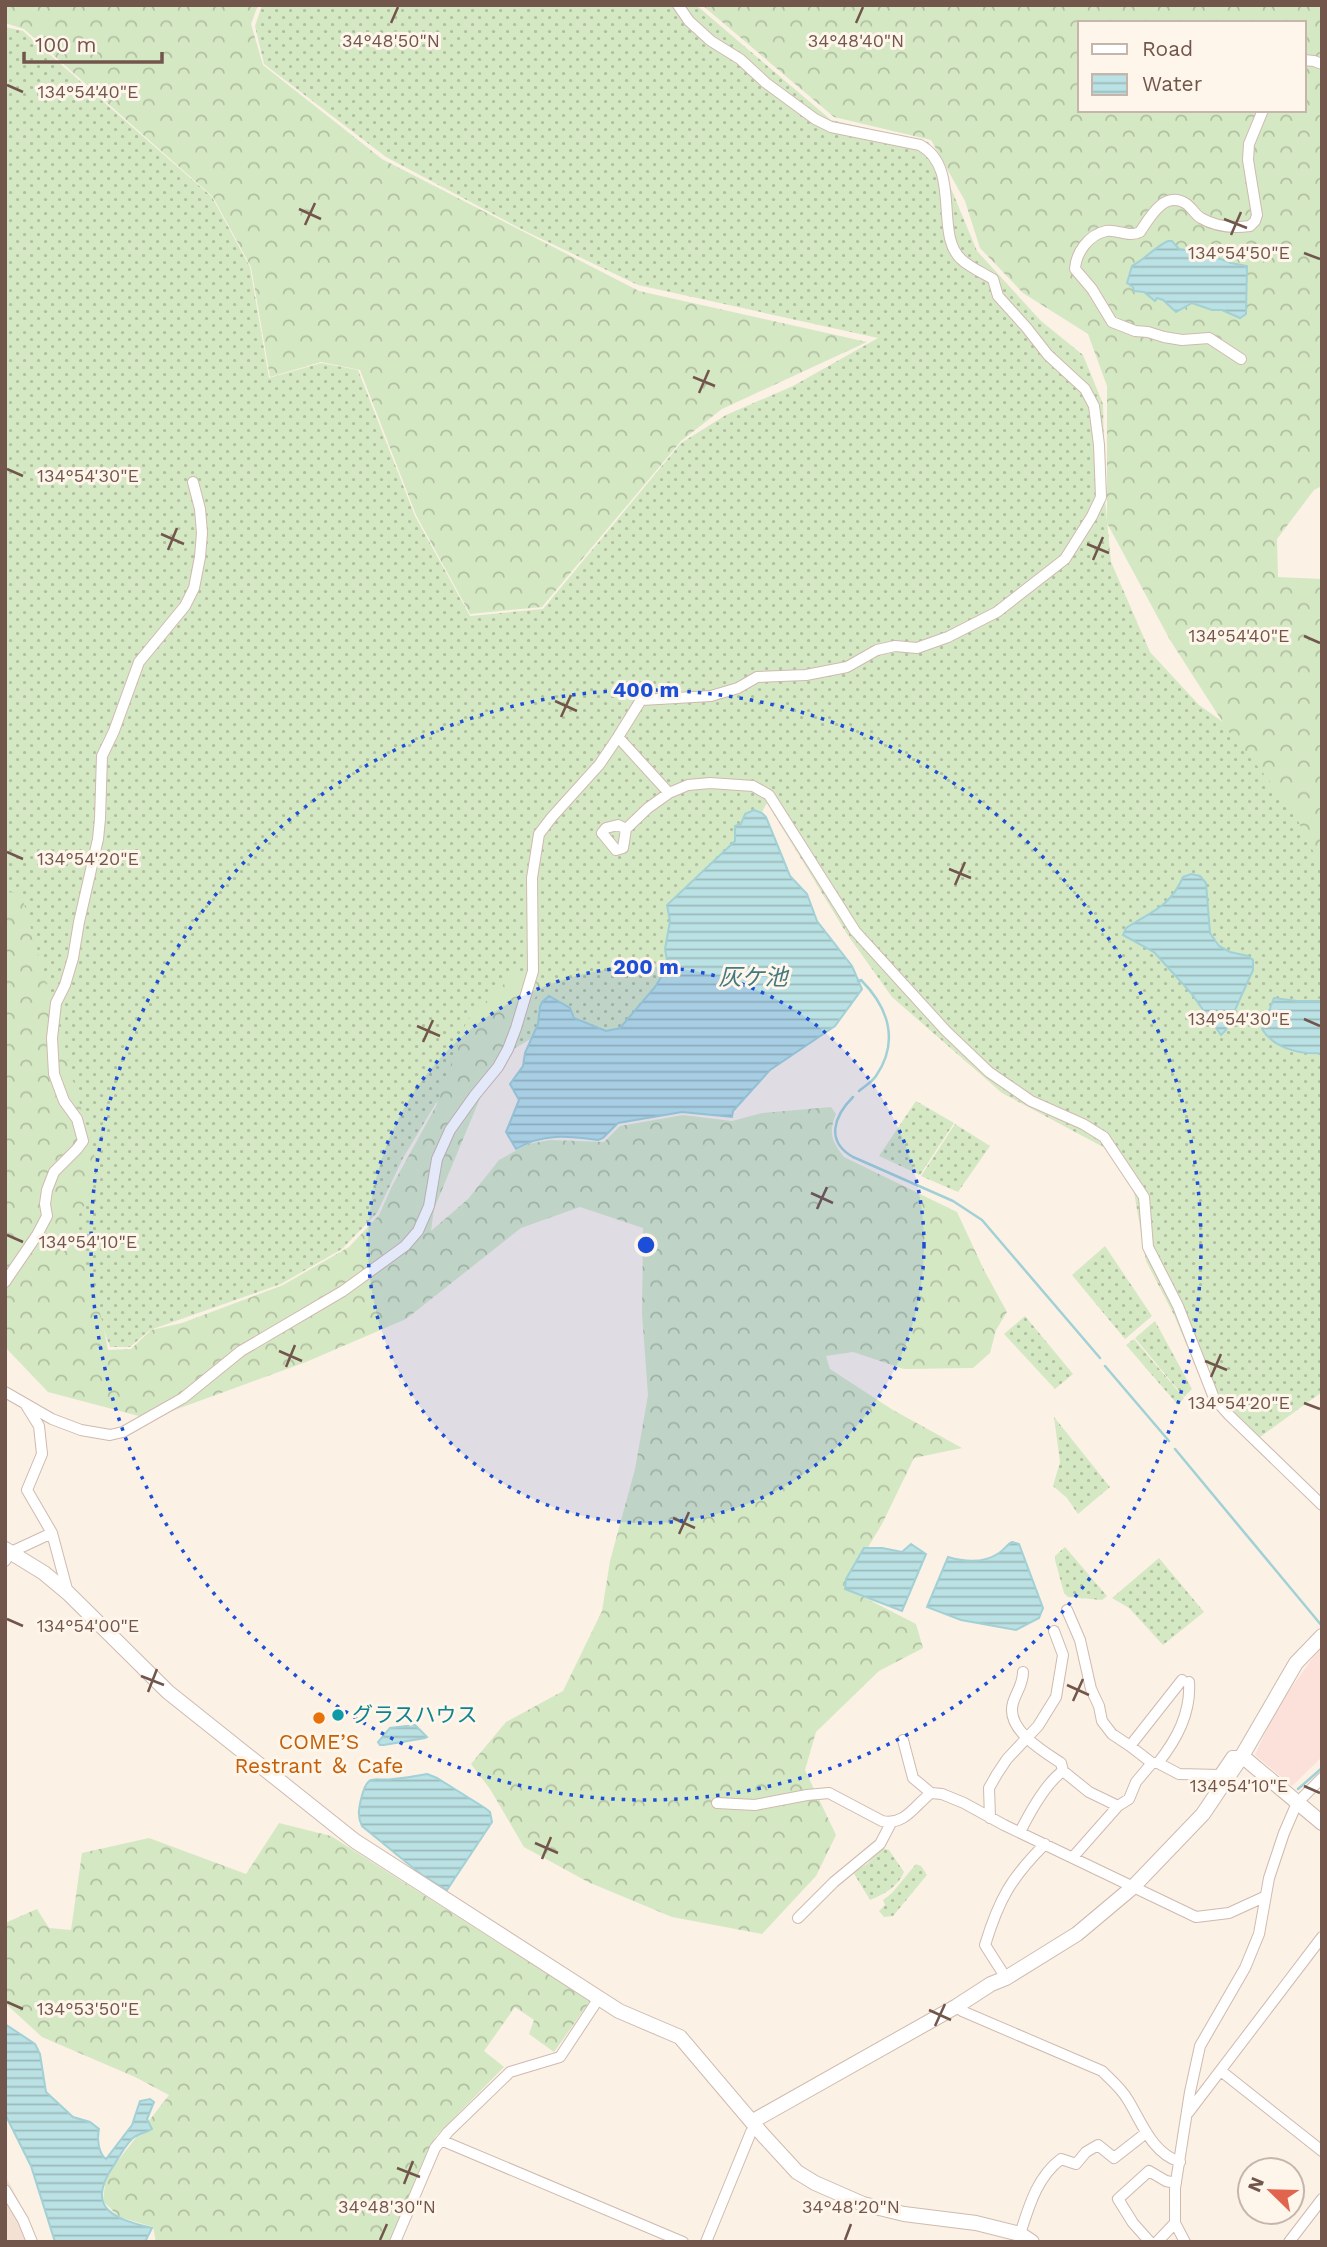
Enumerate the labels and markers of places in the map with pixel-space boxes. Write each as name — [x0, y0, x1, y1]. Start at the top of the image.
centre of rings — [634, 1233, 658, 1257]
place label: グラスハウス — [352, 1702, 478, 1727]
marker: グラスハウス — [330, 1707, 346, 1723]
marker: COME’S Restrant ＆ Cafe — [311, 1710, 327, 1726]
place label: COME’S Restrant ＆ Cafe — [235, 1729, 404, 1778]

